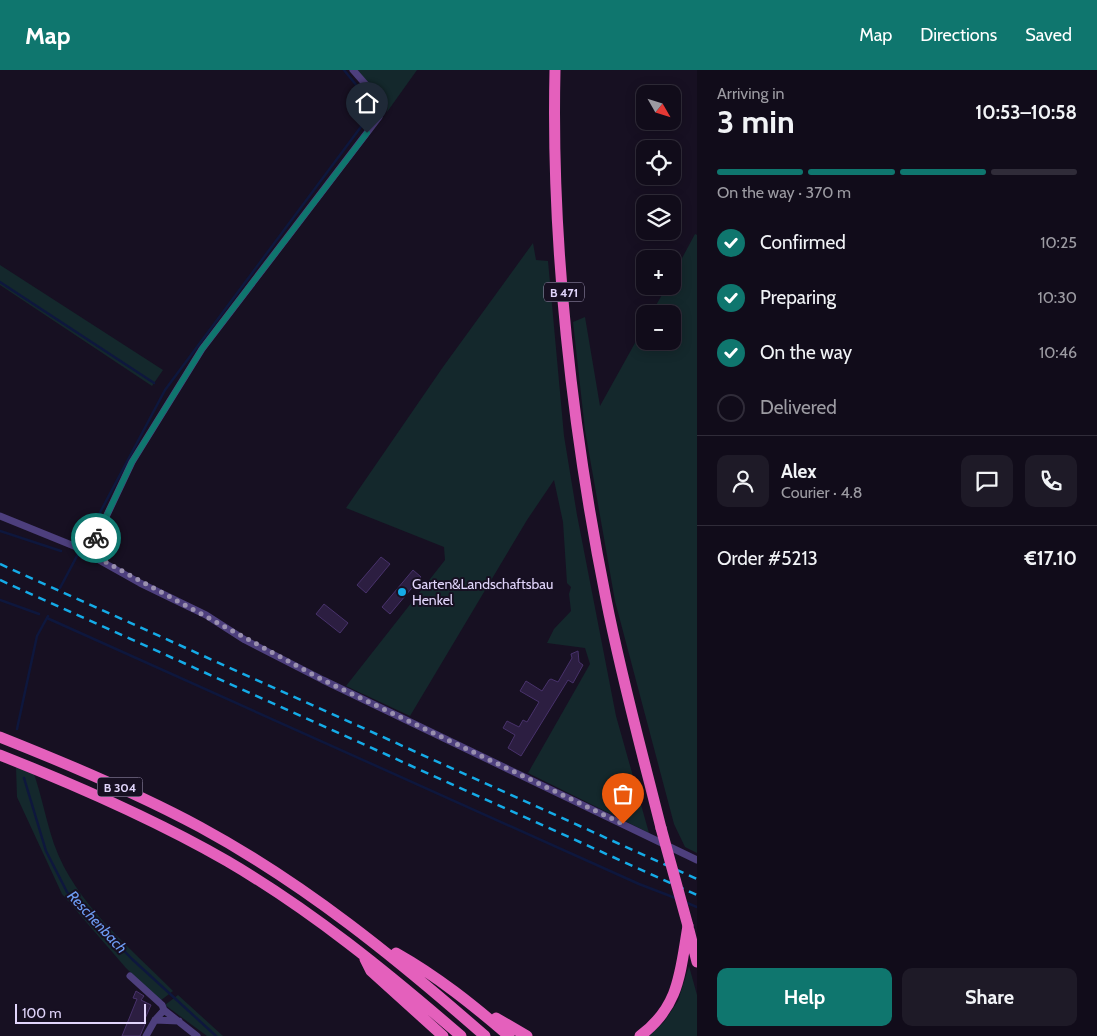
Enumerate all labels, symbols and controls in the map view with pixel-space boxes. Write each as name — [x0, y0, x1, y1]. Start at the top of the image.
text: Map — [25, 21, 71, 50]
text: Map — [859, 24, 892, 46]
text: Directions — [920, 24, 997, 46]
text: Saved — [1025, 24, 1072, 46]
pin — [346, 82, 388, 133]
text: Arriving in — [717, 84, 784, 103]
north arrow — [636, 85, 681, 130]
map controls — [636, 85, 681, 350]
icon: home — [353, 89, 381, 117]
text: 10:53–10:58 — [975, 101, 1077, 124]
text: 3 min — [717, 102, 795, 141]
button: locate — [636, 140, 681, 185]
text: On the way · 370 m — [717, 183, 851, 202]
button: layers — [636, 195, 681, 240]
icon: check — [717, 229, 745, 257]
text: Confirmed — [760, 231, 846, 254]
text: 10:25 — [1040, 233, 1077, 252]
button: + — [636, 250, 681, 295]
road number: B 471 — [544, 282, 584, 302]
icon: check — [717, 284, 745, 312]
text: Preparing — [760, 286, 836, 309]
text: 10:30 — [1037, 288, 1077, 307]
button: − — [636, 305, 681, 350]
icon: check — [717, 339, 745, 367]
text: On the way — [760, 341, 852, 364]
text: 10:46 — [1039, 343, 1077, 362]
text: Delivered — [760, 396, 837, 419]
button: person — [717, 455, 769, 507]
button: chat — [961, 455, 1013, 507]
button: phone — [1025, 455, 1077, 507]
text: Alex — [781, 460, 817, 483]
text: Courier · 4.8 — [781, 483, 863, 502]
courier — [71, 513, 121, 563]
icon: bike — [82, 524, 110, 552]
text: Order #5213 — [717, 547, 818, 570]
text: €17.10 — [1024, 547, 1077, 570]
place label: Garten&Landschaftsbau Henkel — [412, 575, 553, 609]
marker: Garten&Landschaftsbau Henkel — [396, 586, 408, 598]
pin — [602, 773, 644, 824]
road number: B 304 — [98, 778, 142, 796]
icon: bag — [609, 780, 637, 808]
water label: Reschenbach — [63, 887, 131, 957]
button: Help — [717, 968, 892, 1026]
button: Share — [902, 968, 1077, 1026]
scale bar — [15, 1001, 146, 1024]
text: 100 m — [22, 1004, 62, 1022]

